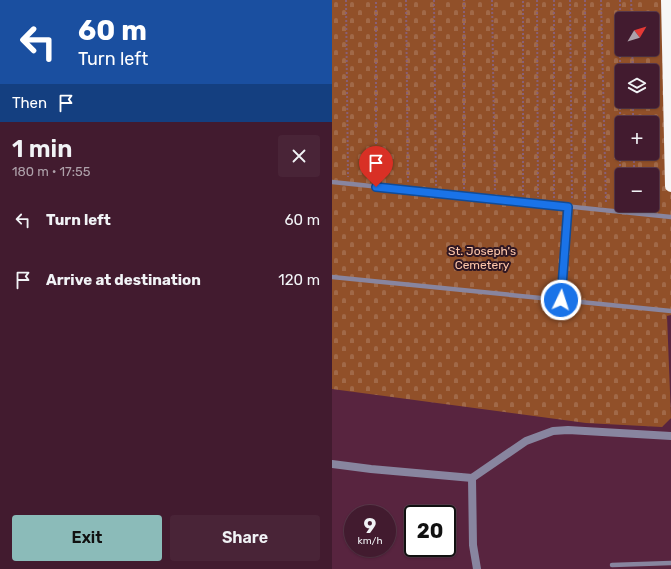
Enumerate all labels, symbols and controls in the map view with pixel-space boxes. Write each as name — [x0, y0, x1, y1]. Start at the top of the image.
north arrow — [615, 12, 659, 56]
map controls — [615, 12, 659, 212]
text: 60 m — [78, 14, 147, 47]
icon: left — [12, 16, 64, 68]
text: Turn left — [78, 48, 148, 70]
button: layers — [615, 64, 659, 108]
icon: arrive — [55, 92, 77, 114]
text: Then — [12, 94, 47, 112]
button: + — [615, 116, 659, 160]
text: 1 min — [12, 135, 72, 163]
button: close — [278, 135, 320, 177]
pin — [359, 146, 393, 187]
icon: arrive — [365, 152, 387, 174]
text: 180 m · 17:55 — [12, 164, 91, 179]
button: − — [615, 168, 659, 212]
icon: left — [12, 209, 34, 231]
text: Turn left — [46, 211, 111, 229]
text: 60 m — [284, 211, 320, 229]
park label: St. Joseph's Cemetery — [448, 244, 516, 272]
icon: arrive — [12, 269, 34, 291]
text: Arrive at destination — [46, 271, 201, 289]
text: 120 m — [278, 271, 320, 289]
position arrow — [540, 279, 582, 321]
speed limit sign: 20 — [404, 505, 456, 557]
text: 9 — [364, 514, 376, 538]
button: Exit — [12, 515, 162, 561]
button: Share — [170, 515, 320, 561]
text: km/h — [358, 535, 382, 547]

